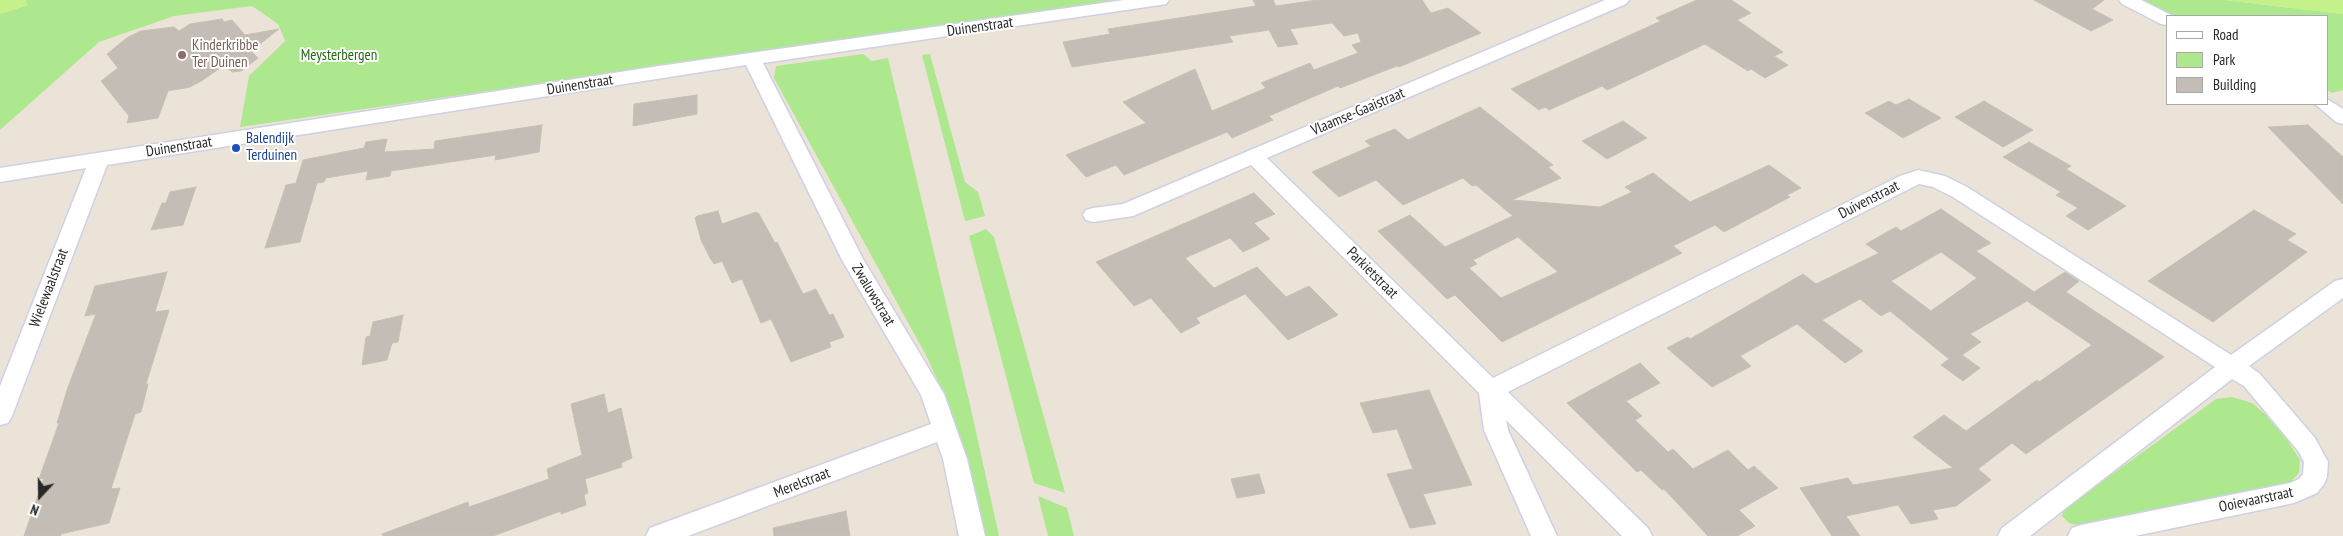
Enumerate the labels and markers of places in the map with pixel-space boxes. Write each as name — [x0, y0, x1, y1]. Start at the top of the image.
place label: Kinderkribbe Ter Duinen — [192, 37, 258, 72]
marker: Kinderkribbe Ter Duinen — [176, 49, 188, 61]
place label: Balendijk Terduinen — [246, 130, 297, 165]
marker: Balendijk Terduinen — [230, 142, 242, 154]

